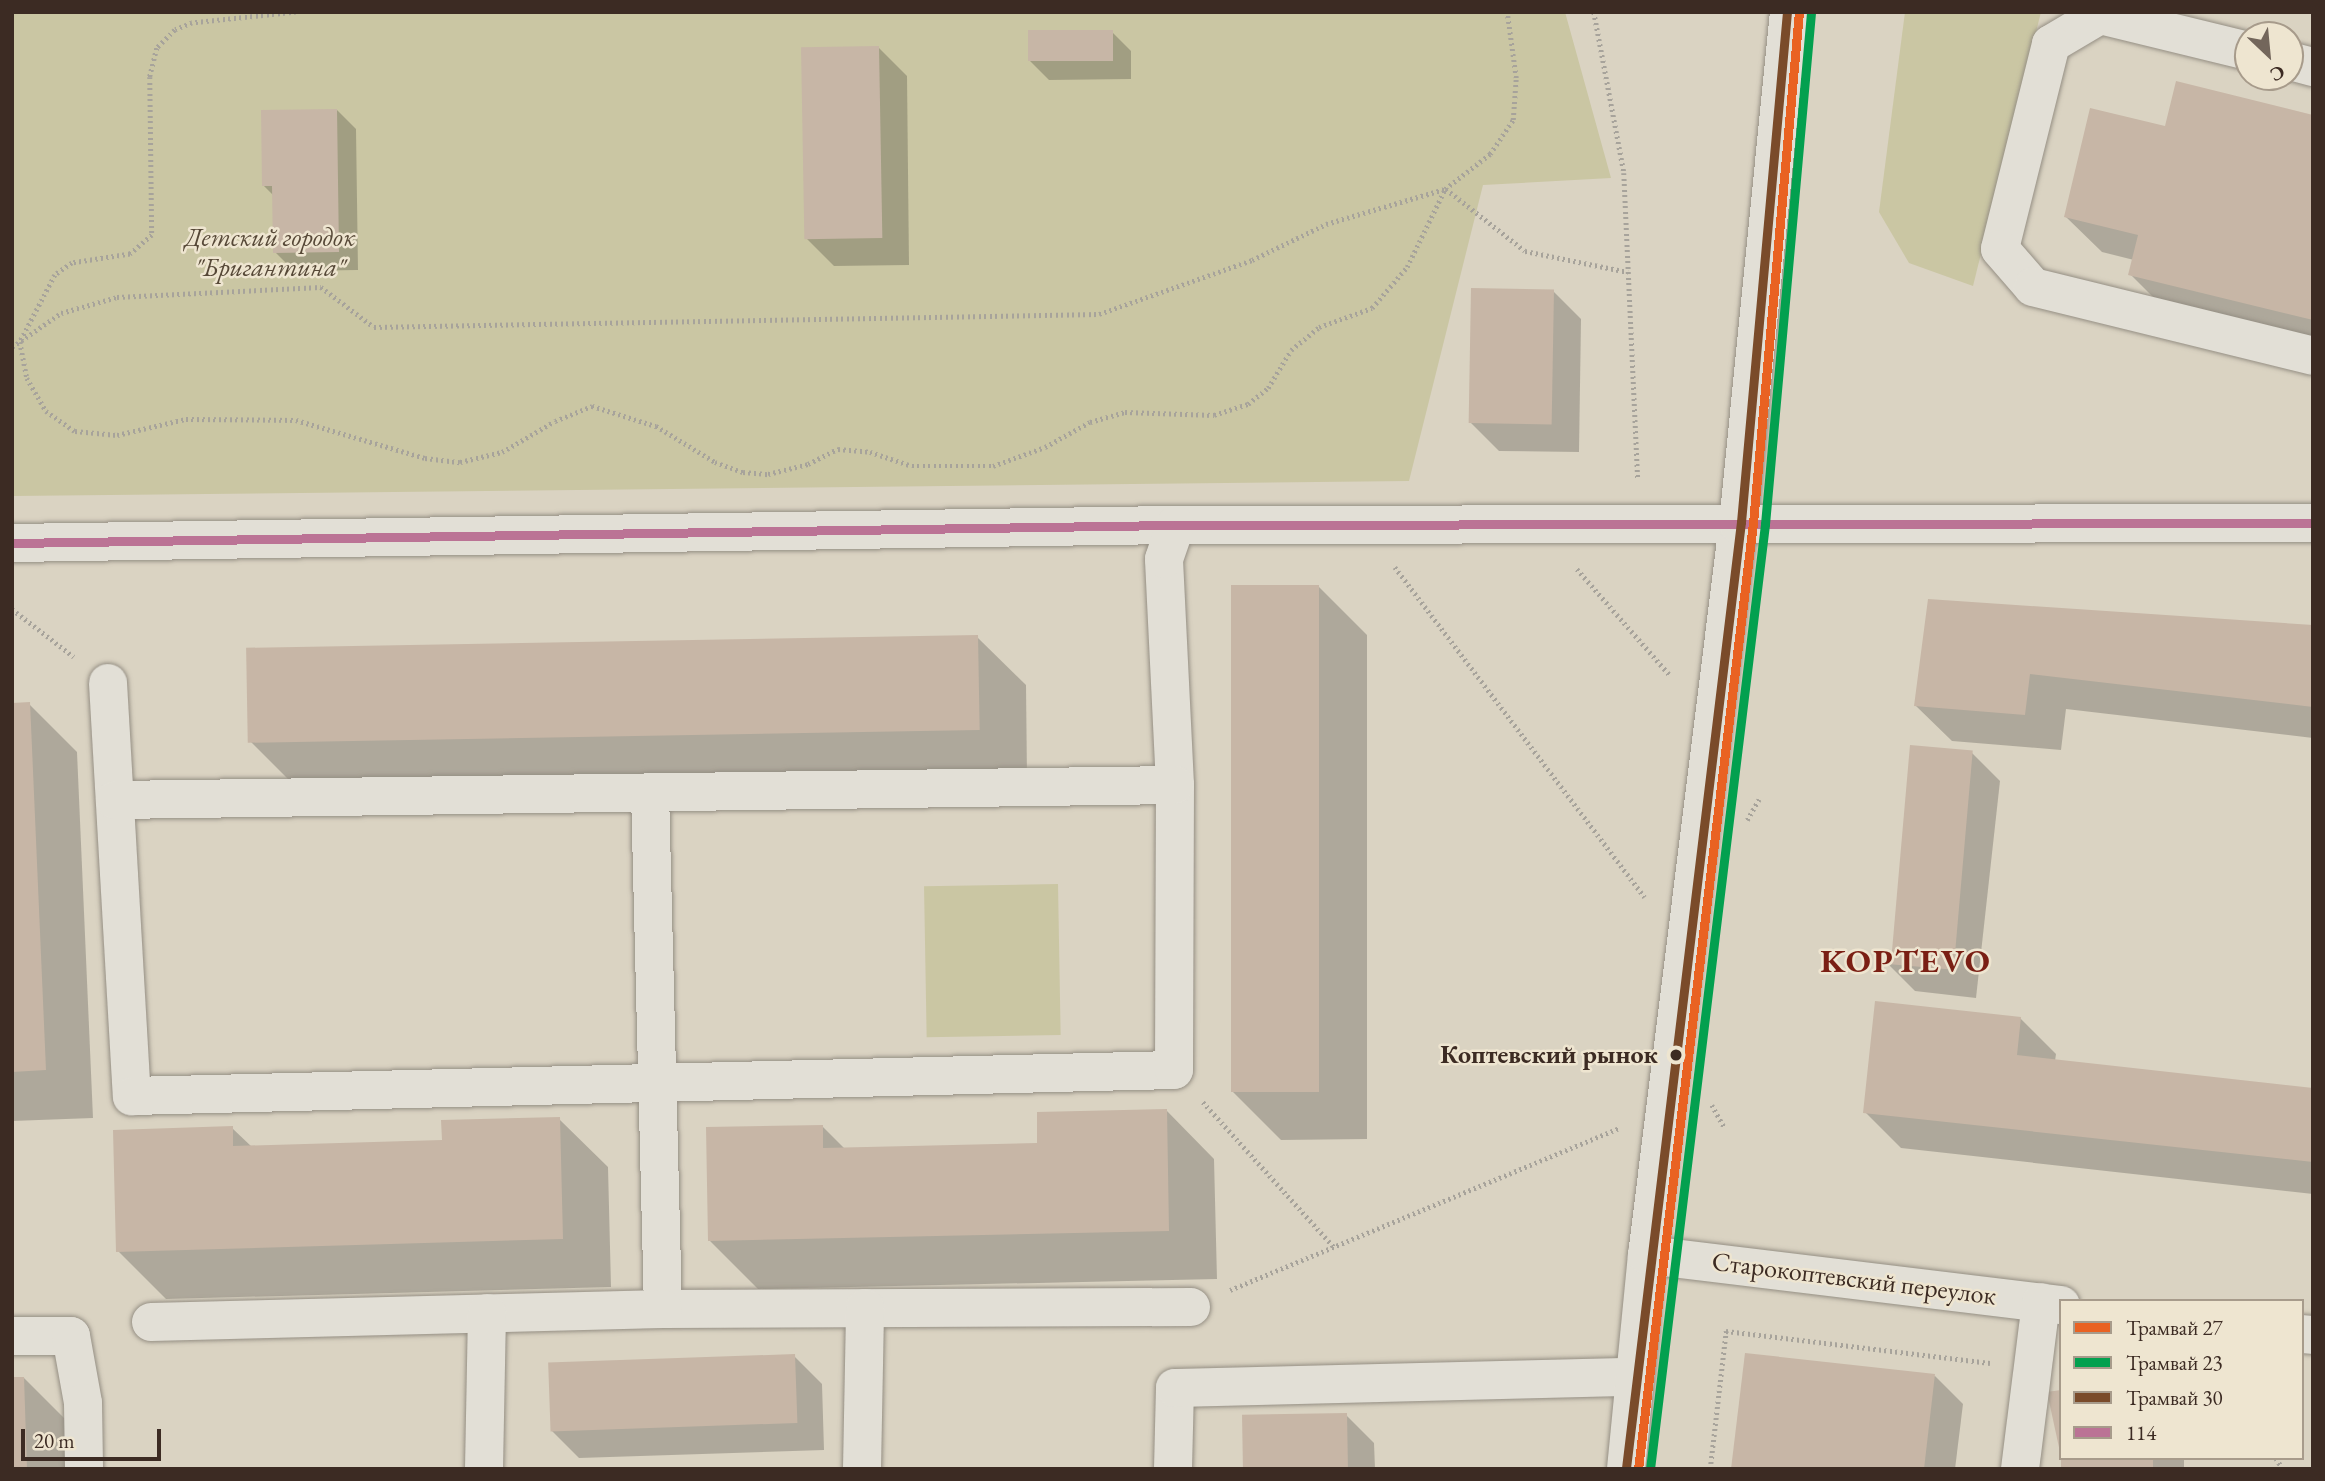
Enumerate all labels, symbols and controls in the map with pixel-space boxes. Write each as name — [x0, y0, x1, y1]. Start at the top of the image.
north arrow — [2234, 21, 2304, 91]
text: С — [2266, 59, 2289, 88]
park label: Детский городок "Бригантина" — [185, 222, 355, 284]
district label: KOPTEVO — [1821, 941, 1991, 981]
place label: Коптевский рынок — [1440, 1039, 1658, 1071]
marker: Коптевский рынок — [1665, 1044, 1687, 1066]
street label: Старокоптевский переулок — [1710, 1246, 1998, 1312]
legend — [2059, 1299, 2304, 1460]
text: Трамвай 27 — [2126, 1314, 2223, 1341]
text: Трамвай 23 — [2126, 1349, 2223, 1376]
text: Трамвай 30 — [2126, 1384, 2223, 1411]
scale bar — [24, 1414, 164, 1458]
text: 114 — [2126, 1419, 2156, 1446]
text: 20 m — [34, 1427, 75, 1454]

